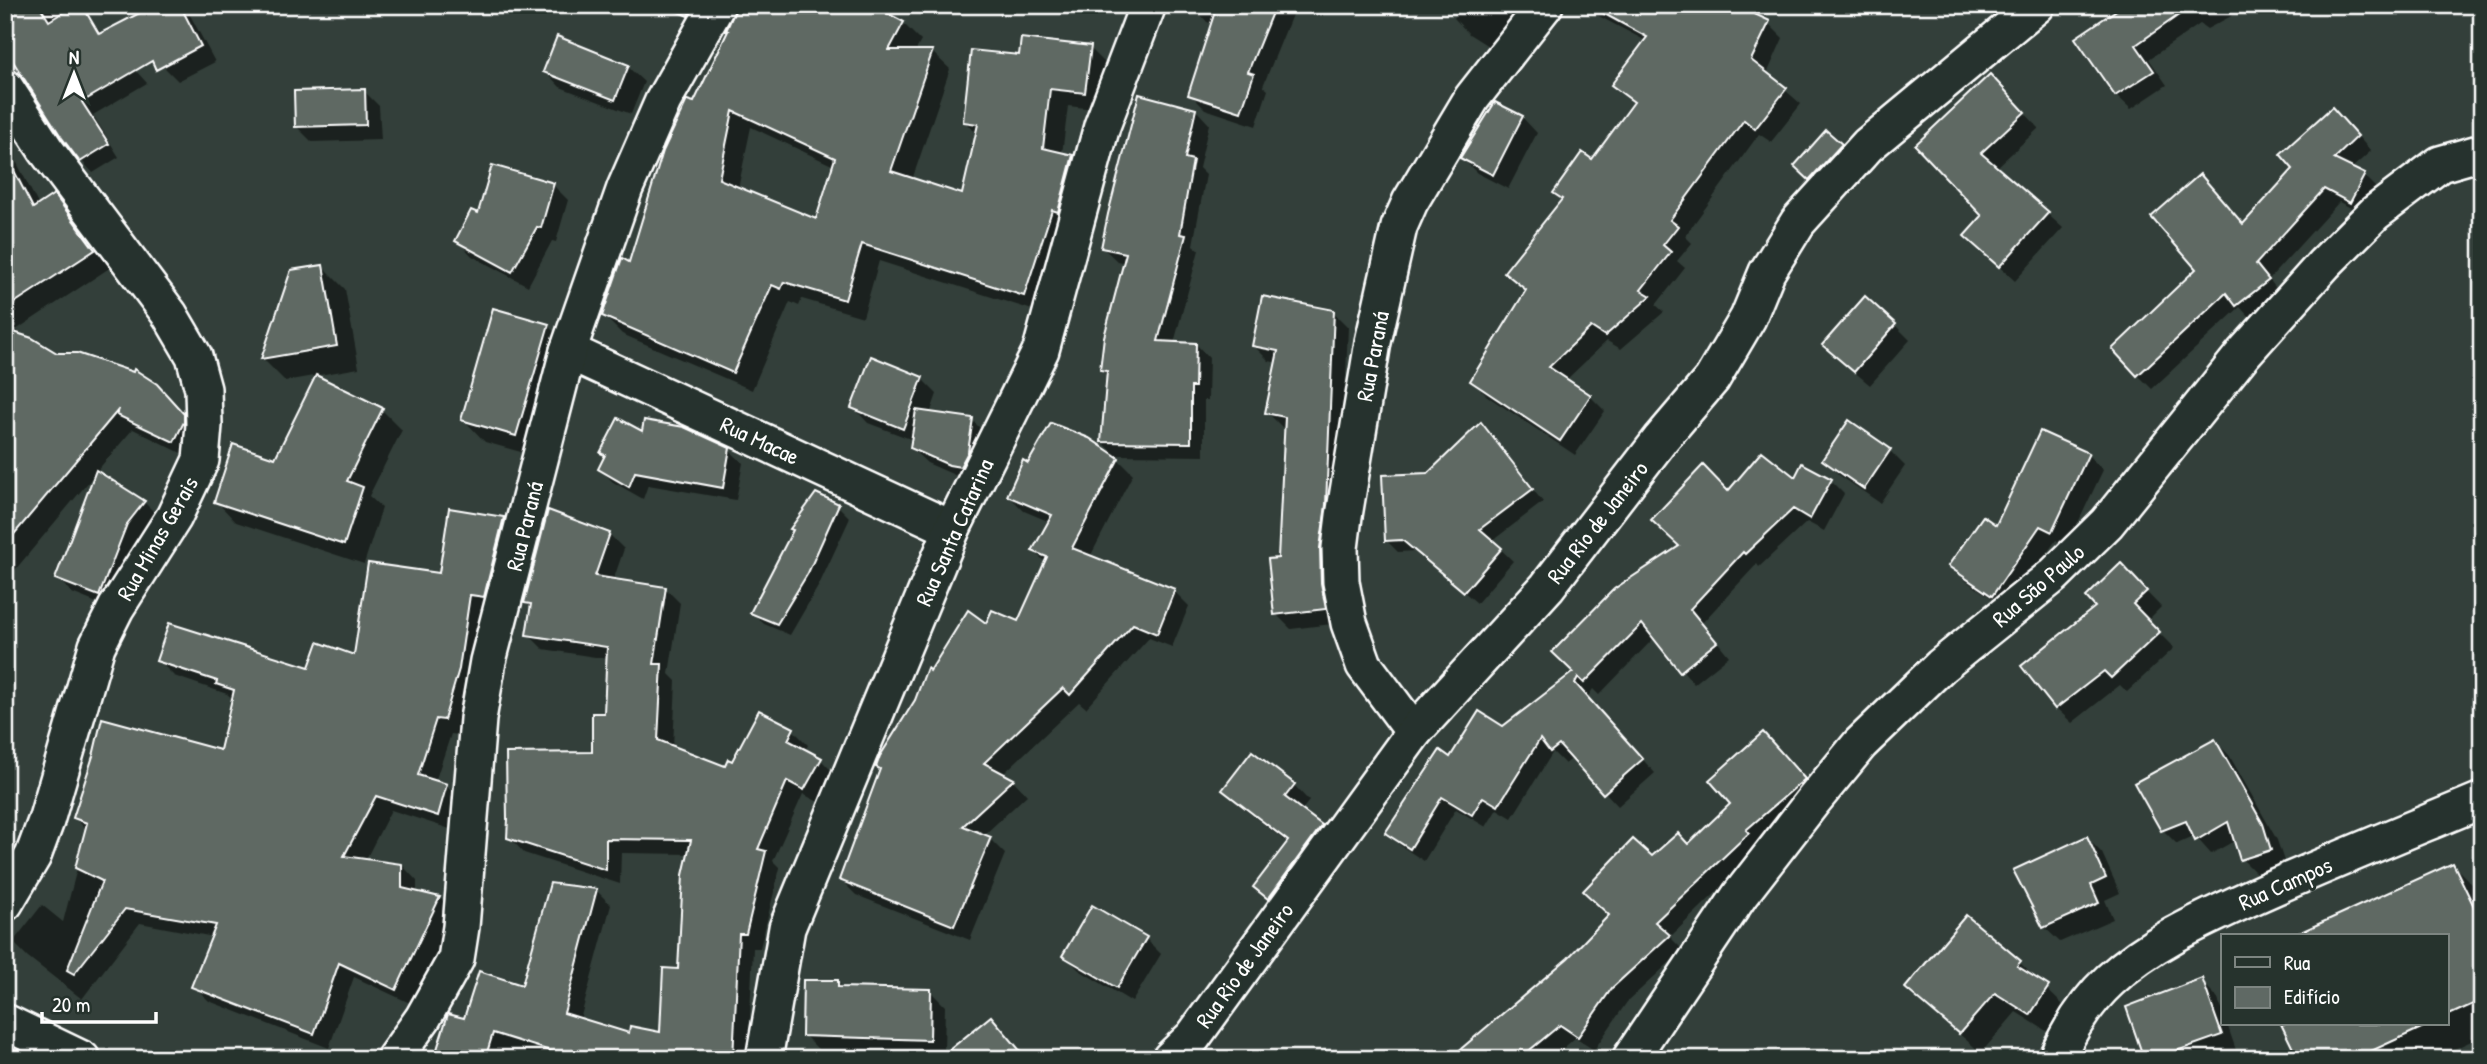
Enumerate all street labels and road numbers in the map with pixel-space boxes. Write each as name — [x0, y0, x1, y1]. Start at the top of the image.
street label: Rua Paraná — [1348, 308, 1396, 404]
street label: Rua Macae — [715, 408, 805, 472]
street label: Rua Santa Catarina — [908, 453, 1000, 611]
street label: Rua Rio de Janeiro — [1539, 454, 1655, 590]
street label: Rua Minas Gerais — [109, 470, 205, 606]
street label: Rua Paraná — [498, 478, 550, 574]
street label: Rua São Paulo — [1985, 536, 2091, 634]
street label: Rua Campos — [2233, 849, 2337, 917]
street label: Rua Rio de Janeiro — [1188, 896, 1300, 1034]

